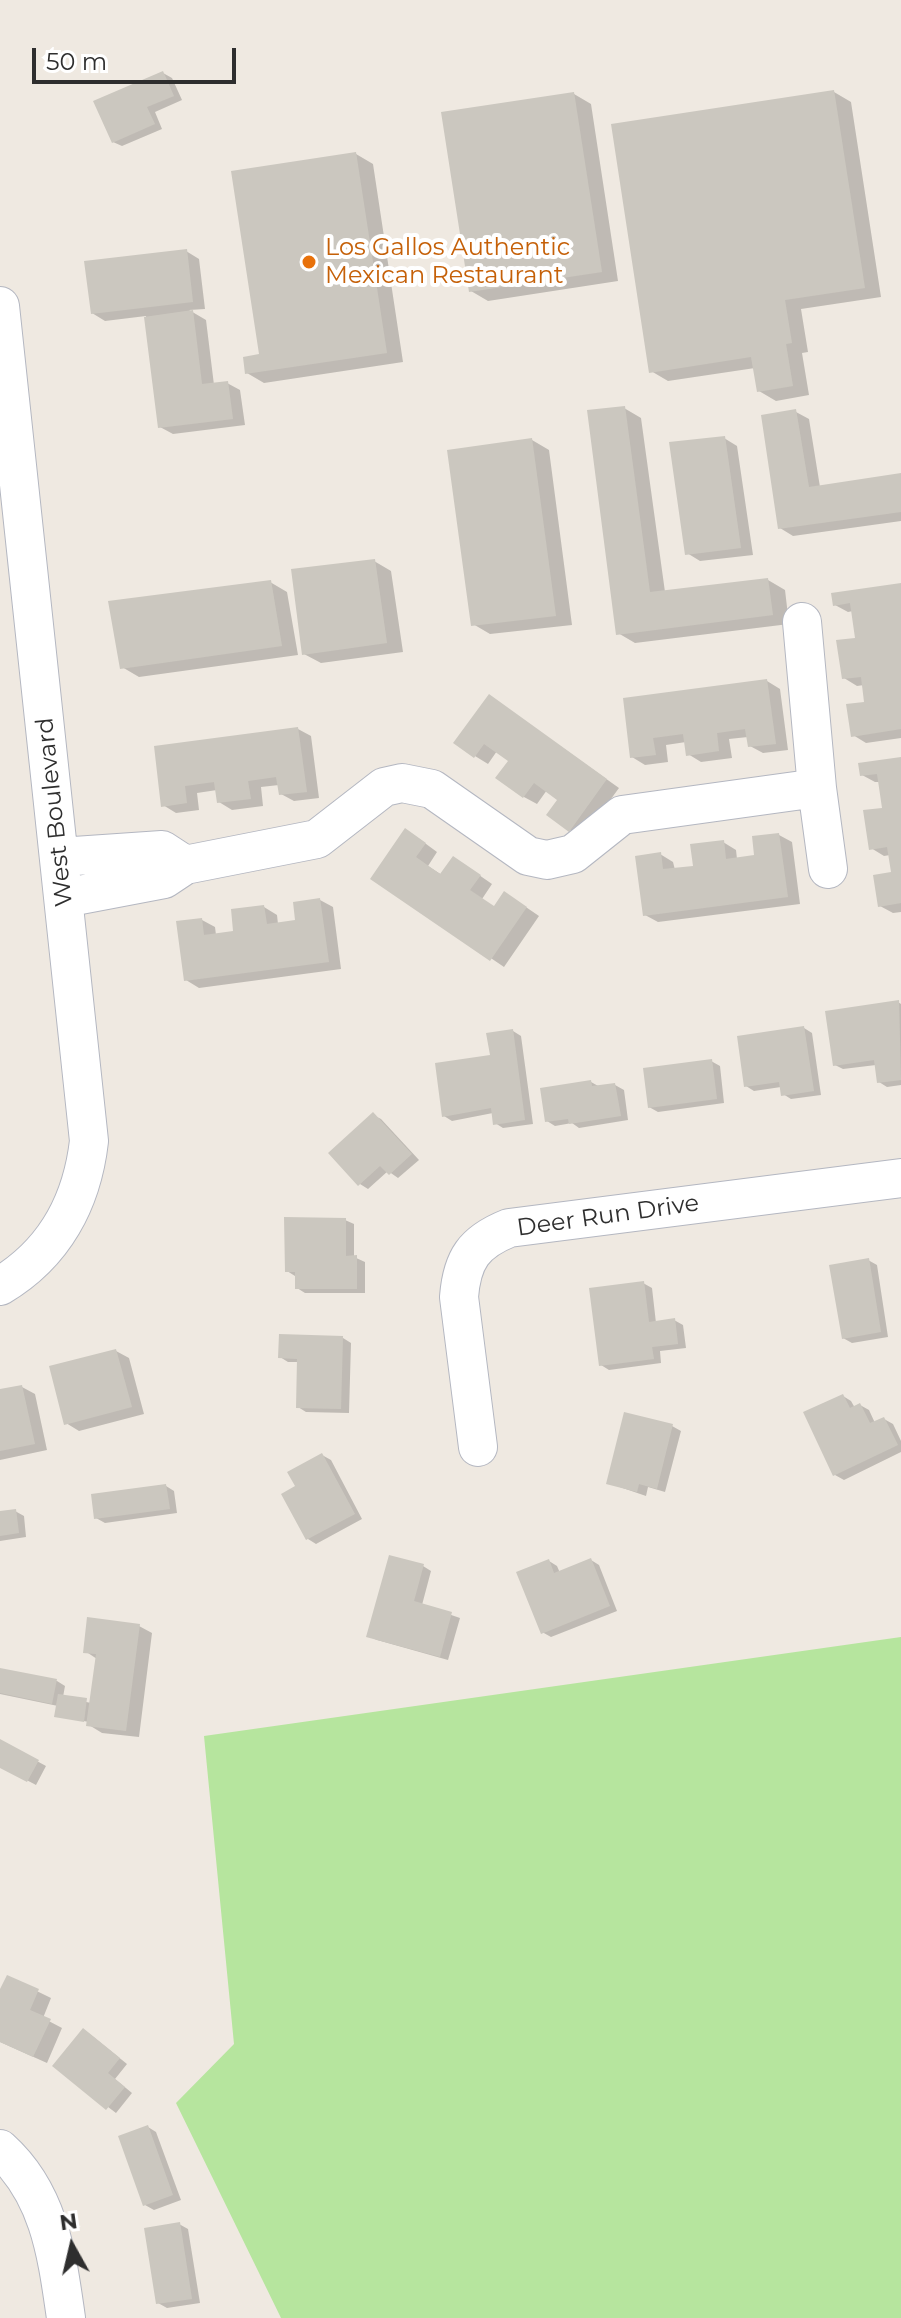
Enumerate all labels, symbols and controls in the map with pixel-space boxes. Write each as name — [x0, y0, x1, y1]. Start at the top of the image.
scale bar — [36, 32, 240, 82]
text: 50 m — [46, 47, 107, 76]
place label: Los Gallos Authentic Mexican Restaurant — [325, 234, 570, 290]
marker: Los Gallos Authentic Mexican Restaurant — [300, 253, 318, 271]
street label: West Boulevard — [31, 716, 79, 908]
street label: Deer Run Drive — [515, 1189, 701, 1243]
north arrow — [32, 2206, 112, 2286]
text: N — [58, 2207, 79, 2236]

